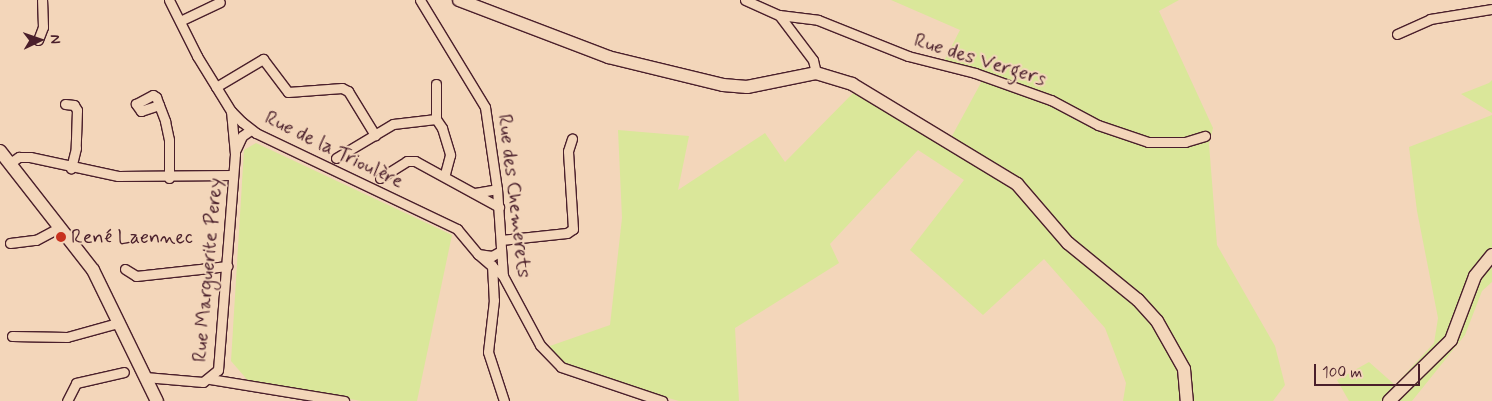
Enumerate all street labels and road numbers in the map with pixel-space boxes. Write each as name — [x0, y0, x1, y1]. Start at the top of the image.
street label: Rue des Vergers — [912, 29, 1048, 91]
street label: Rue de la Trioulère — [260, 106, 408, 194]
street label: Rue des Chemerets — [492, 113, 536, 279]
street label: Rue Marguerite Perey — [188, 180, 228, 360]

